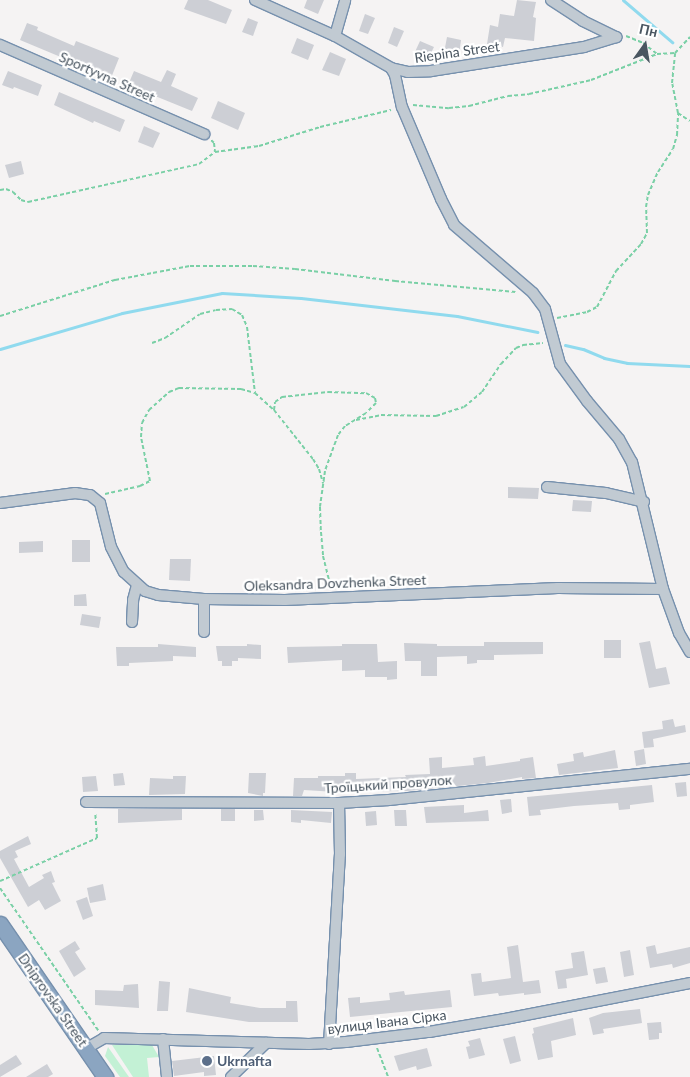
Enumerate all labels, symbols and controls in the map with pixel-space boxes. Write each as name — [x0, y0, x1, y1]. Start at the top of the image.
north arrow — [620, 20, 670, 70]
text: Пн — [638, 20, 659, 40]
street label: Riepina Street — [413, 38, 501, 66]
street label: Sportyvna Street — [57, 48, 157, 106]
street label: Oleksandra Dovzhenka Street — [244, 571, 426, 595]
street label: Троїцький провулок — [323, 771, 453, 797]
street label: Dniprovska Street — [15, 950, 91, 1050]
street label: вулиця Івана Сірка — [327, 1006, 447, 1038]
place label: Ukrnafta — [217, 1053, 272, 1069]
marker: Ukrnafta — [201, 1055, 213, 1067]

